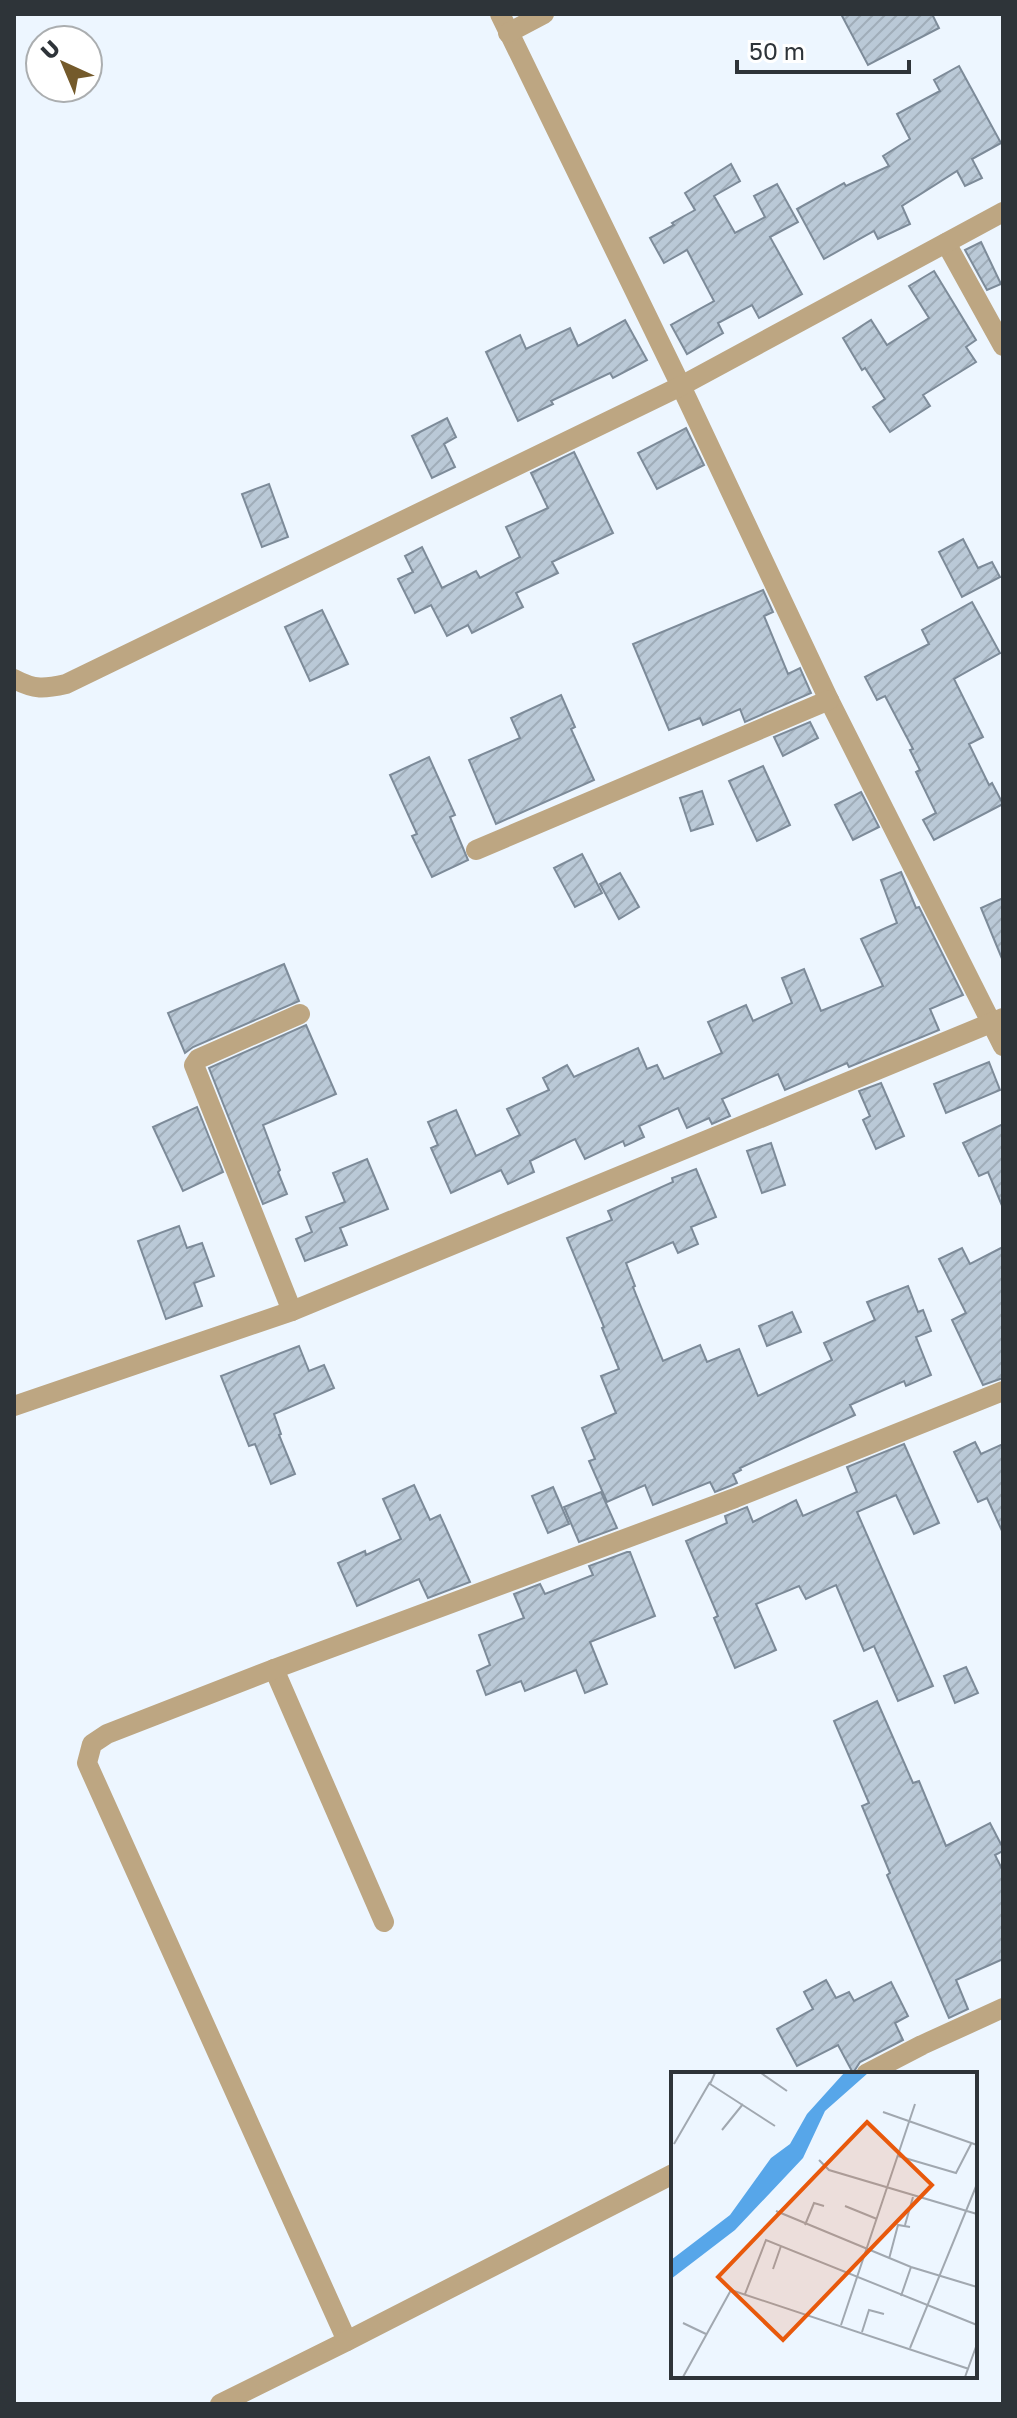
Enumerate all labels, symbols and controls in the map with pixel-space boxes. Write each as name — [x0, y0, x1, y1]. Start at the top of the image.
north arrow — [24, 24, 104, 104]
scale bar — [737, 24, 909, 74]
text: U — [35, 34, 65, 65]
text: 50 m — [749, 36, 805, 65]
inset map — [671, 2072, 977, 2378]

